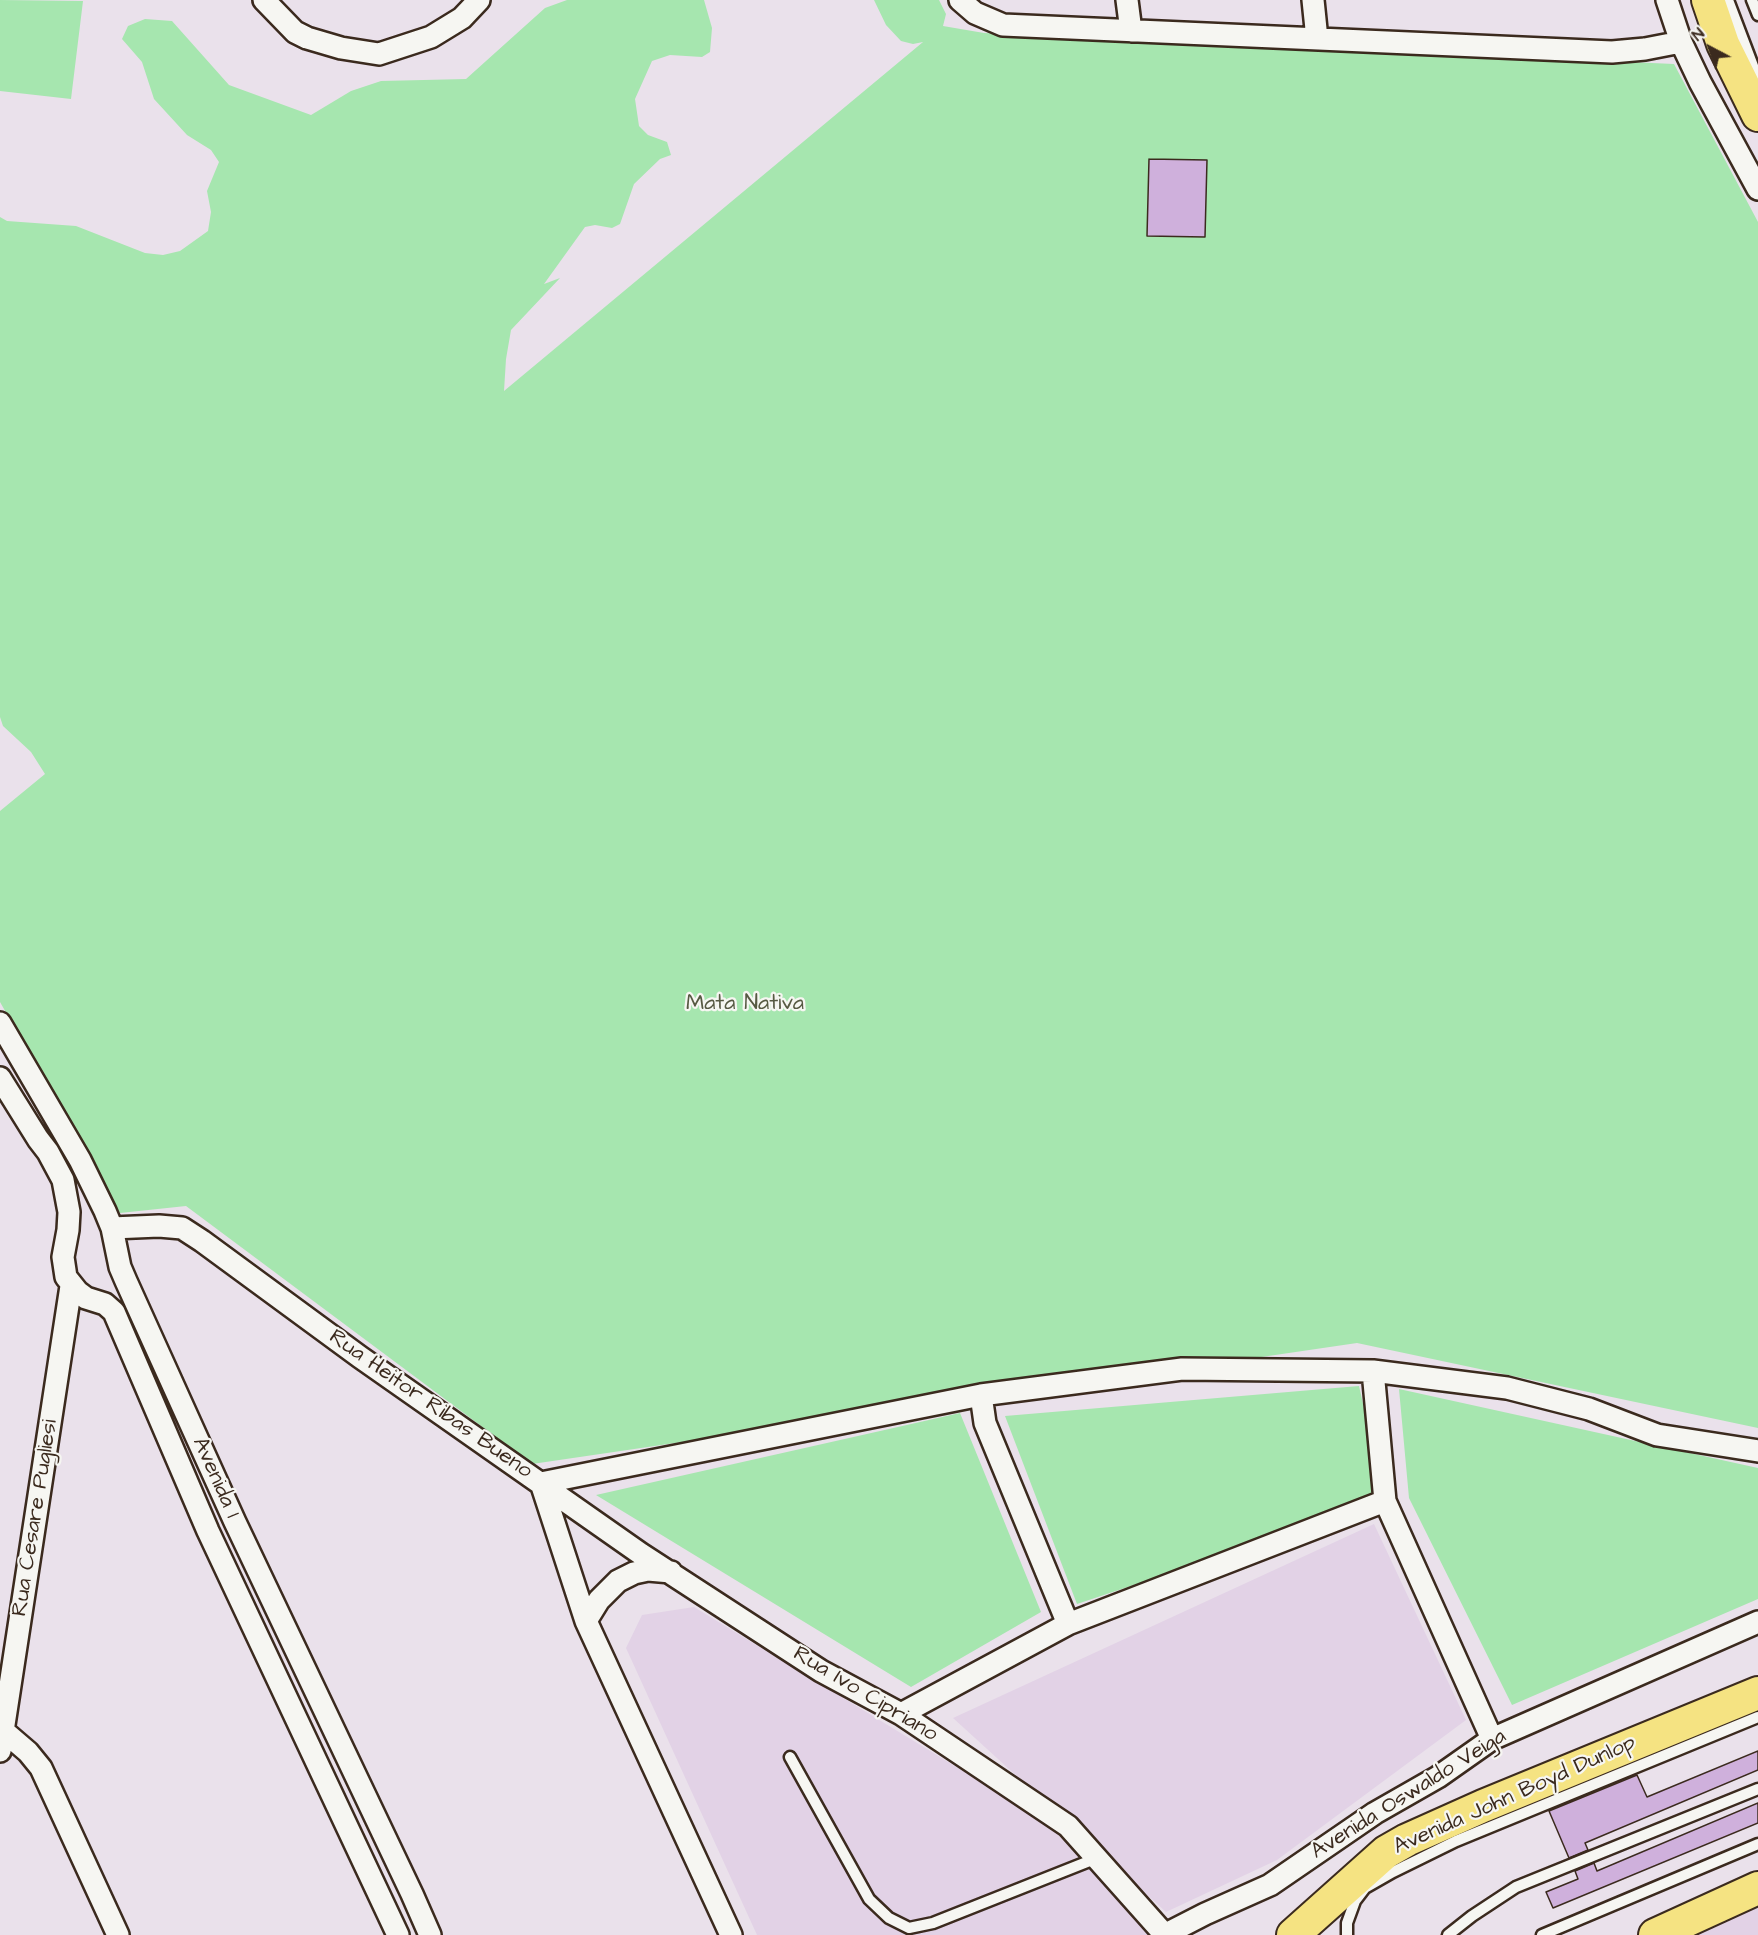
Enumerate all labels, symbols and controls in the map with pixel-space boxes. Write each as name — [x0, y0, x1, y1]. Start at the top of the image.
north arrow — [1680, 18, 1740, 78]
text: N — [1687, 23, 1709, 46]
park label: Mata Nativa — [686, 991, 804, 1017]
street label: Rua Heitor Ribas Bueno — [323, 1325, 537, 1485]
street label: Rua Cesare Pugliesi — [7, 1418, 65, 1618]
street label: Avenida 1 — [185, 1433, 245, 1523]
street label: Rua Ivo Cipriano — [788, 1641, 942, 1749]
street label: Avenida Oswaldo Veiga — [1306, 1724, 1512, 1866]
street label: Avenida John Boyd Dunlop — [1390, 1731, 1640, 1861]

